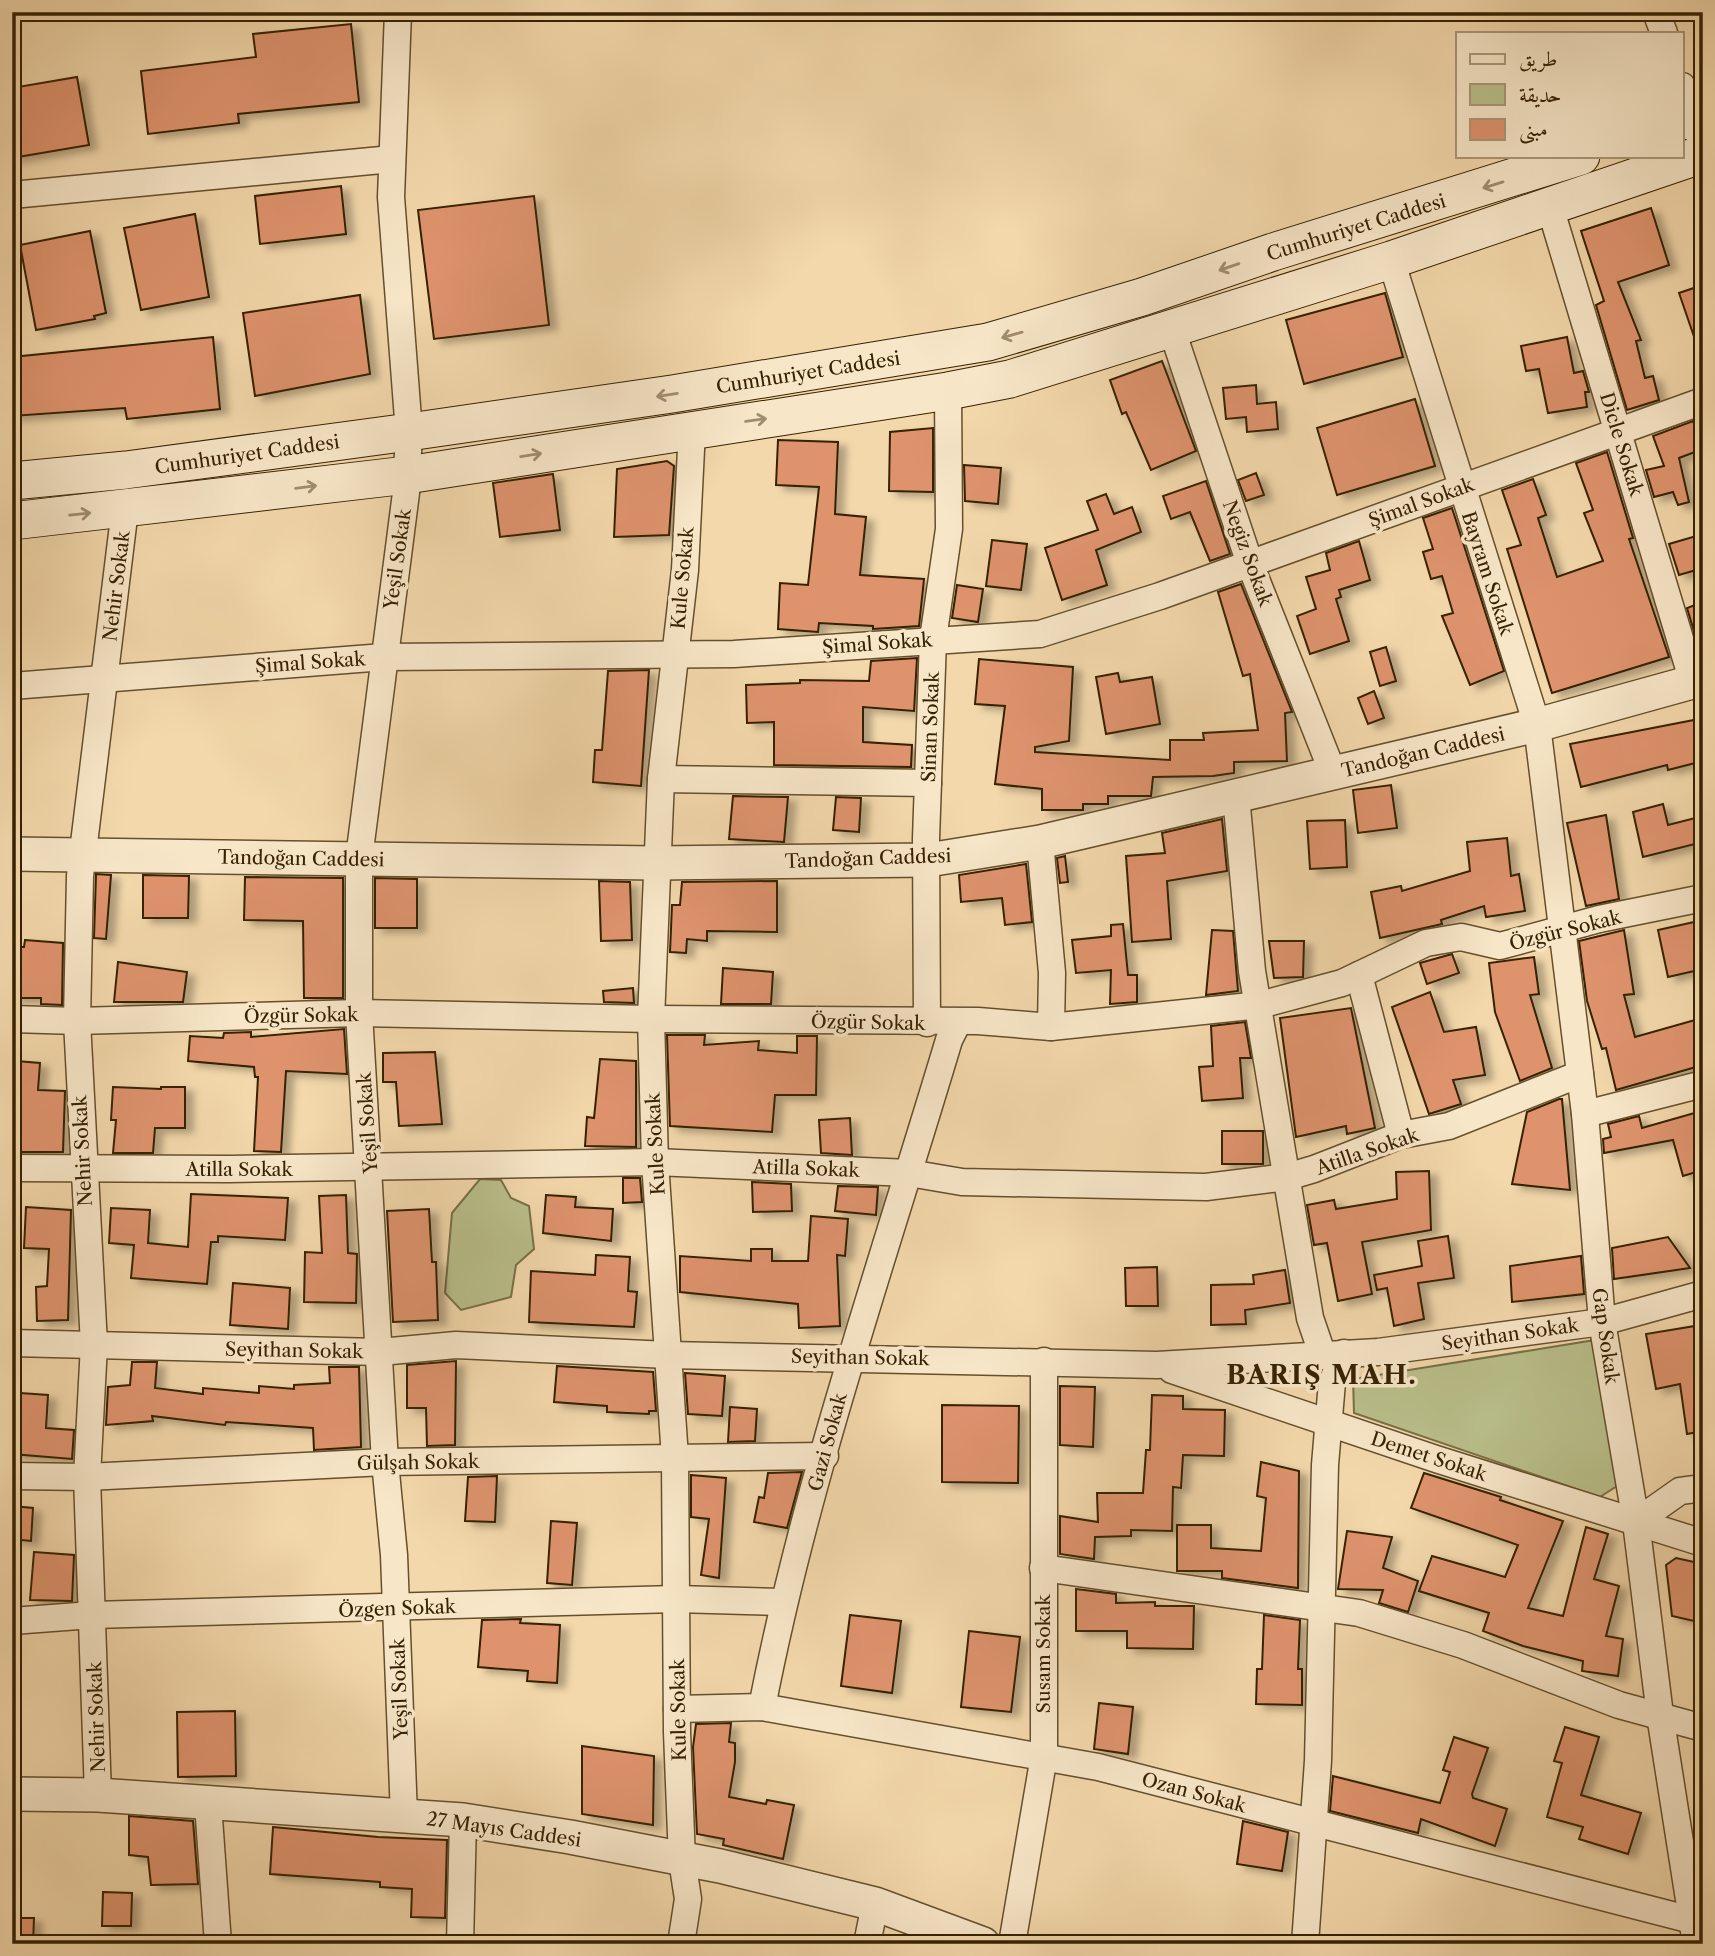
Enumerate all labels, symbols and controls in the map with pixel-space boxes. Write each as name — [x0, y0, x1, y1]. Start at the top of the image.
legend — [1456, 32, 1684, 158]
text: طريق — [1519, 46, 1557, 72]
text: حديقة — [1519, 82, 1562, 108]
text: مبنى — [1519, 116, 1548, 144]
one-way arrow — [1483, 180, 1505, 193]
street label: Cumhuriyet Caddesi — [1264, 189, 1449, 266]
one-way arrow — [1219, 262, 1241, 274]
one-way arrow — [1001, 329, 1023, 342]
street label: Cumhuriyet Caddesi — [714, 347, 902, 398]
one-way arrow — [657, 389, 679, 402]
street label: Dicle Sokak — [1595, 390, 1648, 500]
one-way arrow — [744, 413, 767, 426]
street label: Cumhuriyet Caddesi — [153, 430, 341, 479]
one-way arrow — [519, 448, 542, 461]
street label: Şimal Sokak — [1365, 472, 1478, 532]
one-way arrow — [294, 480, 317, 493]
street label: Negiz Sokak — [1218, 497, 1278, 610]
street label: Yeşil Sokak — [379, 506, 416, 612]
one-way arrow — [68, 507, 91, 520]
street label: Bayram Sokak — [1457, 508, 1519, 639]
street label: Kule Sokak — [667, 525, 699, 630]
street label: Nehir Sokak — [98, 529, 135, 642]
street label: Şimal Sokak — [821, 628, 934, 659]
street label: Şimal Sokak — [254, 647, 367, 678]
street label: Sinan Sokak — [917, 670, 944, 783]
street label: Tandoğan Caddesi — [1339, 722, 1507, 782]
street label: Tandoğan Caddesi — [784, 844, 952, 873]
street label: Tandoğan Caddesi — [217, 846, 385, 871]
street label: Özgür Sokak — [1507, 905, 1624, 955]
street label: Özgür Sokak — [244, 1003, 359, 1028]
street label: Özgür Sokak — [811, 1010, 926, 1035]
street label: Yeşil Sokak — [352, 1071, 383, 1175]
street label: Kule Sokak — [641, 1091, 670, 1196]
street label: Nehir Sokak — [68, 1094, 97, 1207]
street label: Atilla Sokak — [1312, 1123, 1423, 1180]
street label: Atilla Sokak — [751, 1155, 861, 1182]
street label: Atilla Sokak — [184, 1158, 294, 1181]
street label: Gap Sokak — [1587, 1287, 1624, 1387]
street label: Seyithan Sokak — [1440, 1313, 1581, 1356]
street label: Seyithan Sokak — [225, 1338, 364, 1363]
street label: Seyithan Sokak — [791, 1345, 930, 1370]
district label: BARIŞ MAH. — [1226, 1359, 1418, 1391]
street label: Gazi Sokak — [803, 1390, 852, 1494]
street label: Demet Sokak — [1368, 1427, 1491, 1486]
street label: Gülşah Sokak — [357, 1450, 480, 1475]
street label: Susam Sokak — [1032, 1594, 1055, 1713]
street label: Özgen Sokak — [338, 1595, 457, 1622]
street label: Yeşil Sokak — [386, 1637, 413, 1741]
street label: Kule Sokak — [666, 1658, 691, 1761]
street label: Nehir Sokak — [83, 1660, 110, 1773]
street label: Ozan Sokak — [1139, 1768, 1250, 1818]
street label: 27 Mayıs Caddesi — [425, 1807, 583, 1852]

